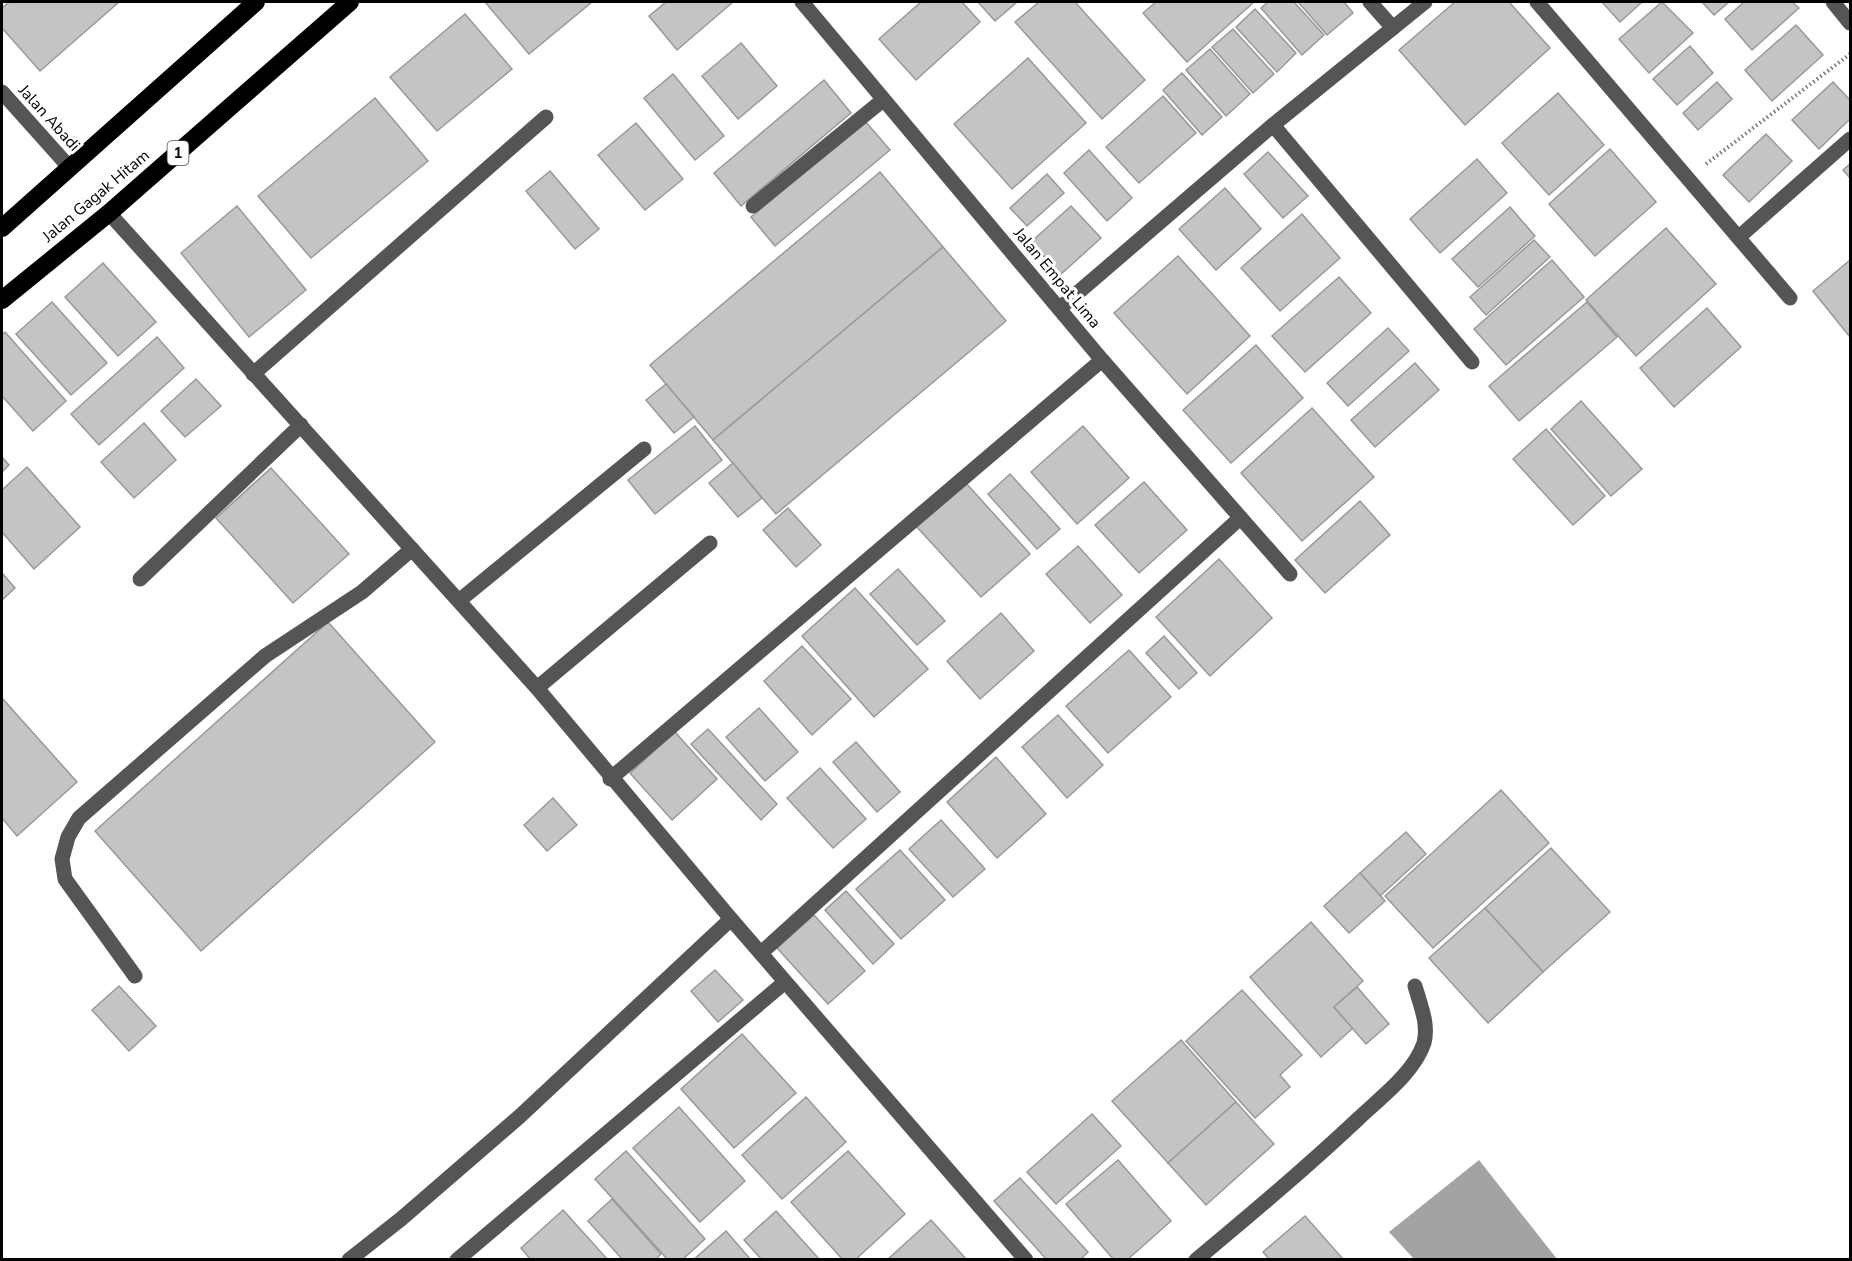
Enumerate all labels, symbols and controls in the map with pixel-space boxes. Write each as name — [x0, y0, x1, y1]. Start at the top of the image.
street label: Jalan Abadi — [13, 79, 85, 156]
road number: 1 — [168, 141, 188, 165]
street label: Jalan Gagak Hitam — [37, 145, 154, 248]
street label: Jalan Empat Lima — [1008, 222, 1106, 333]

